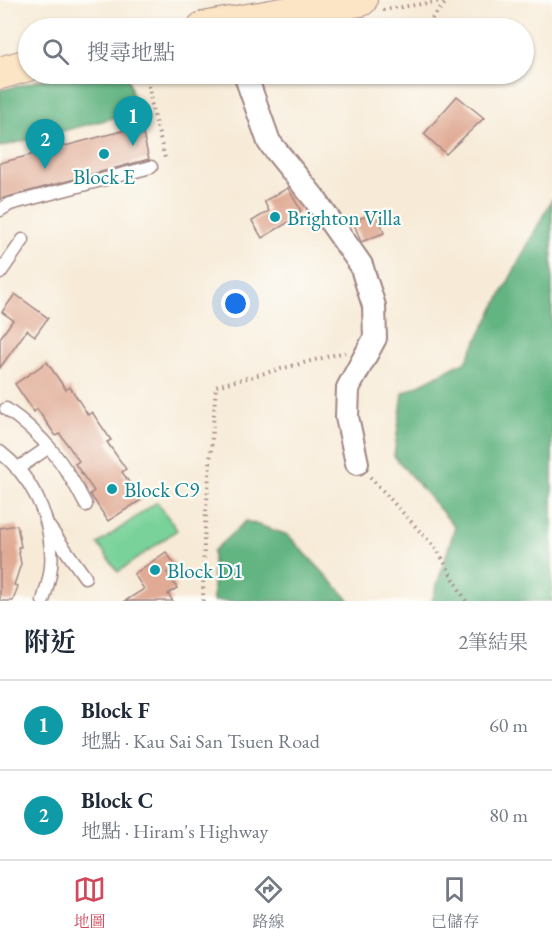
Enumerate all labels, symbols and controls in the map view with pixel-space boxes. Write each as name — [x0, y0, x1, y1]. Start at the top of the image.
search box — [18, 18, 534, 84]
icon: search — [39, 35, 72, 68]
text: 搜尋地點 — [87, 38, 175, 67]
pin: 1 — [114, 96, 152, 146]
pin: 2 — [26, 120, 64, 169]
marker: Block E — [97, 147, 111, 161]
place label: Block E — [73, 163, 135, 190]
place label: Brighton Villa — [287, 204, 402, 231]
marker: Brighton Villa — [268, 210, 282, 224]
your location — [221, 289, 250, 318]
place label: Block C9 — [124, 476, 199, 503]
marker: Block C9 — [105, 482, 119, 496]
place label: Block D1 — [167, 557, 243, 584]
marker: Block D1 — [148, 563, 162, 577]
text: 附近 — [24, 625, 76, 659]
text: 2筆結果 — [458, 629, 528, 655]
text: Block F — [81, 696, 150, 725]
text: 1 — [38, 712, 49, 738]
text: 60 m — [489, 712, 528, 738]
text: 地點 · Kau Sai San Tsuen Road — [81, 728, 320, 754]
text: Block C — [81, 786, 153, 815]
text: 2 — [38, 802, 49, 828]
text: 80 m — [489, 802, 528, 828]
text: 地點 · Hiram's Highway — [81, 818, 268, 844]
tab: 地圖 — [73, 873, 106, 932]
tab: 路線 — [252, 873, 285, 932]
tab: 已儲存 — [431, 873, 479, 932]

